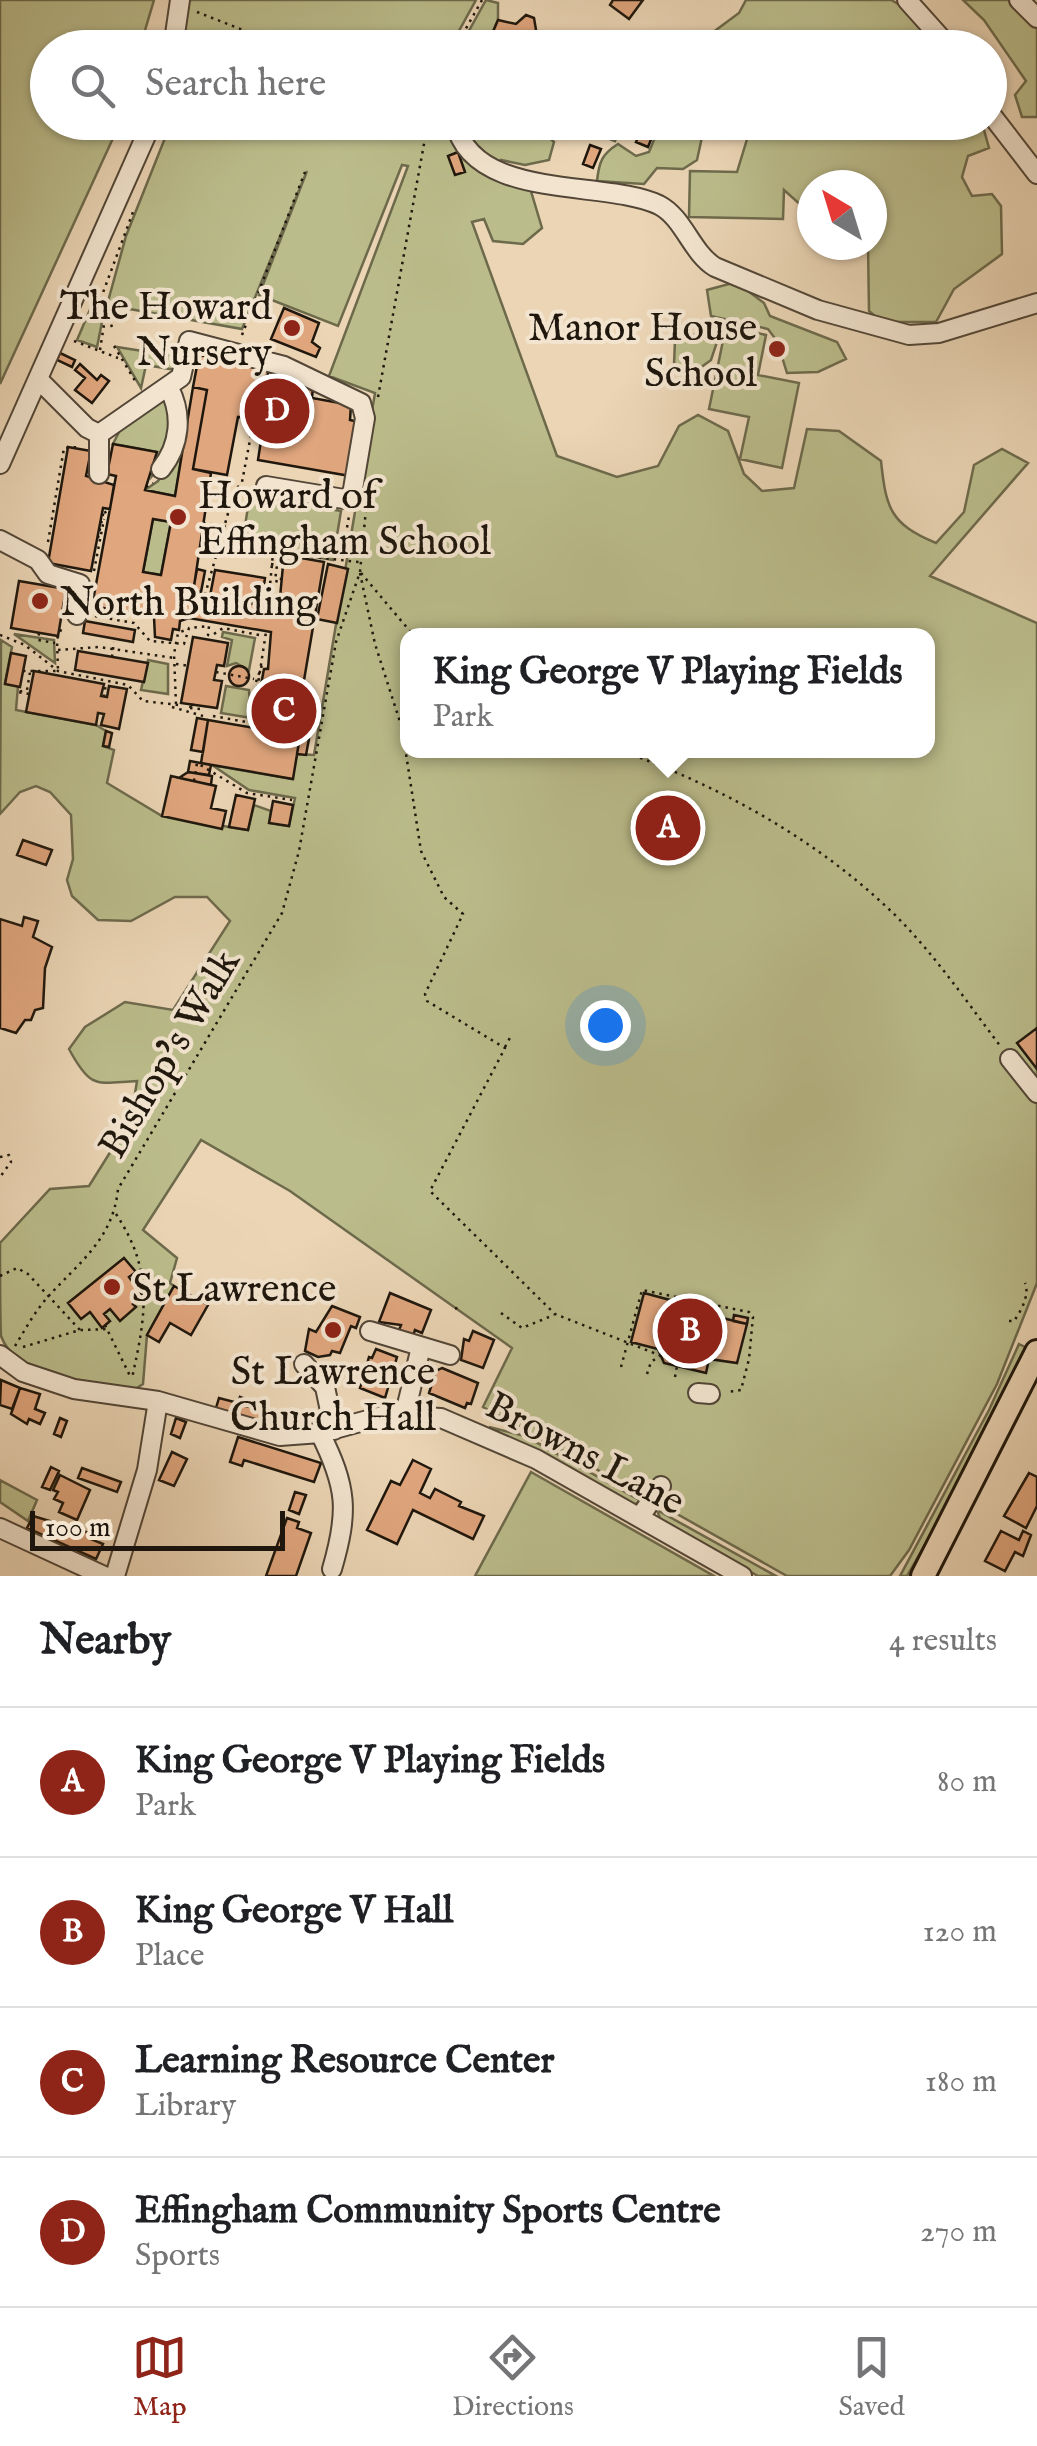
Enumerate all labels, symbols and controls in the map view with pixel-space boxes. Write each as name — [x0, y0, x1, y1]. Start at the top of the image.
search box — [30, 30, 1007, 140]
icon: search — [65, 58, 120, 113]
text: Search here — [145, 61, 326, 109]
north arrow — [797, 170, 887, 260]
place label: The Howard Nursery — [60, 283, 273, 380]
place label: Manor House School — [528, 304, 757, 401]
marker: The Howard Nursery — [281, 317, 303, 339]
marker: Manor House School — [766, 338, 788, 360]
pin: D — [244, 374, 310, 448]
place label: Howard of Effingham School — [198, 472, 491, 569]
marker: Howard of Effingham School — [167, 506, 189, 528]
place label: North Building — [60, 579, 318, 630]
marker: North Building — [29, 590, 51, 612]
popup — [400, 628, 935, 758]
text: King George V Playing Fields — [432, 649, 903, 697]
pin: C — [252, 674, 316, 748]
text: Park — [432, 697, 493, 738]
pin: A — [636, 790, 700, 866]
street label: Bishop’s Walk — [89, 940, 254, 1169]
your location — [580, 1000, 631, 1051]
place label: St Lawrence — [132, 1265, 336, 1316]
marker: St Lawrence — [101, 1276, 123, 1298]
pin: B — [658, 1294, 722, 1368]
marker: St Lawrence Church Hall — [322, 1319, 344, 1341]
place label: St Lawrence Church Hall — [230, 1348, 436, 1445]
street label: Browns Lane — [476, 1381, 693, 1529]
scale bar — [30, 1506, 285, 1550]
text: 100 m — [45, 1511, 111, 1546]
text: Nearby — [40, 1615, 171, 1668]
text: 4 results — [889, 1621, 997, 1662]
text: King George V Playing Fields — [135, 1738, 605, 1786]
text: A — [62, 1762, 83, 1803]
text: 80 m — [937, 1762, 997, 1803]
text: Park — [135, 1786, 196, 1827]
text: King George V Hall — [135, 1888, 453, 1936]
text: B — [62, 1912, 83, 1953]
text: 120 m — [923, 1912, 997, 1953]
text: Place — [135, 1936, 205, 1977]
text: Learning Resource Center — [135, 2038, 554, 2086]
text: C — [61, 2062, 84, 2103]
text: 180 m — [925, 2062, 997, 2103]
text: Library — [135, 2086, 236, 2127]
text: Effingham Community Sports Centre — [135, 2188, 721, 2236]
text: D — [60, 2212, 85, 2253]
text: 270 m — [920, 2212, 997, 2253]
text: Sports — [135, 2236, 220, 2277]
tab: Map — [132, 2330, 187, 2425]
tab: Directions — [452, 2330, 574, 2425]
tab: Saved — [838, 2330, 905, 2425]

